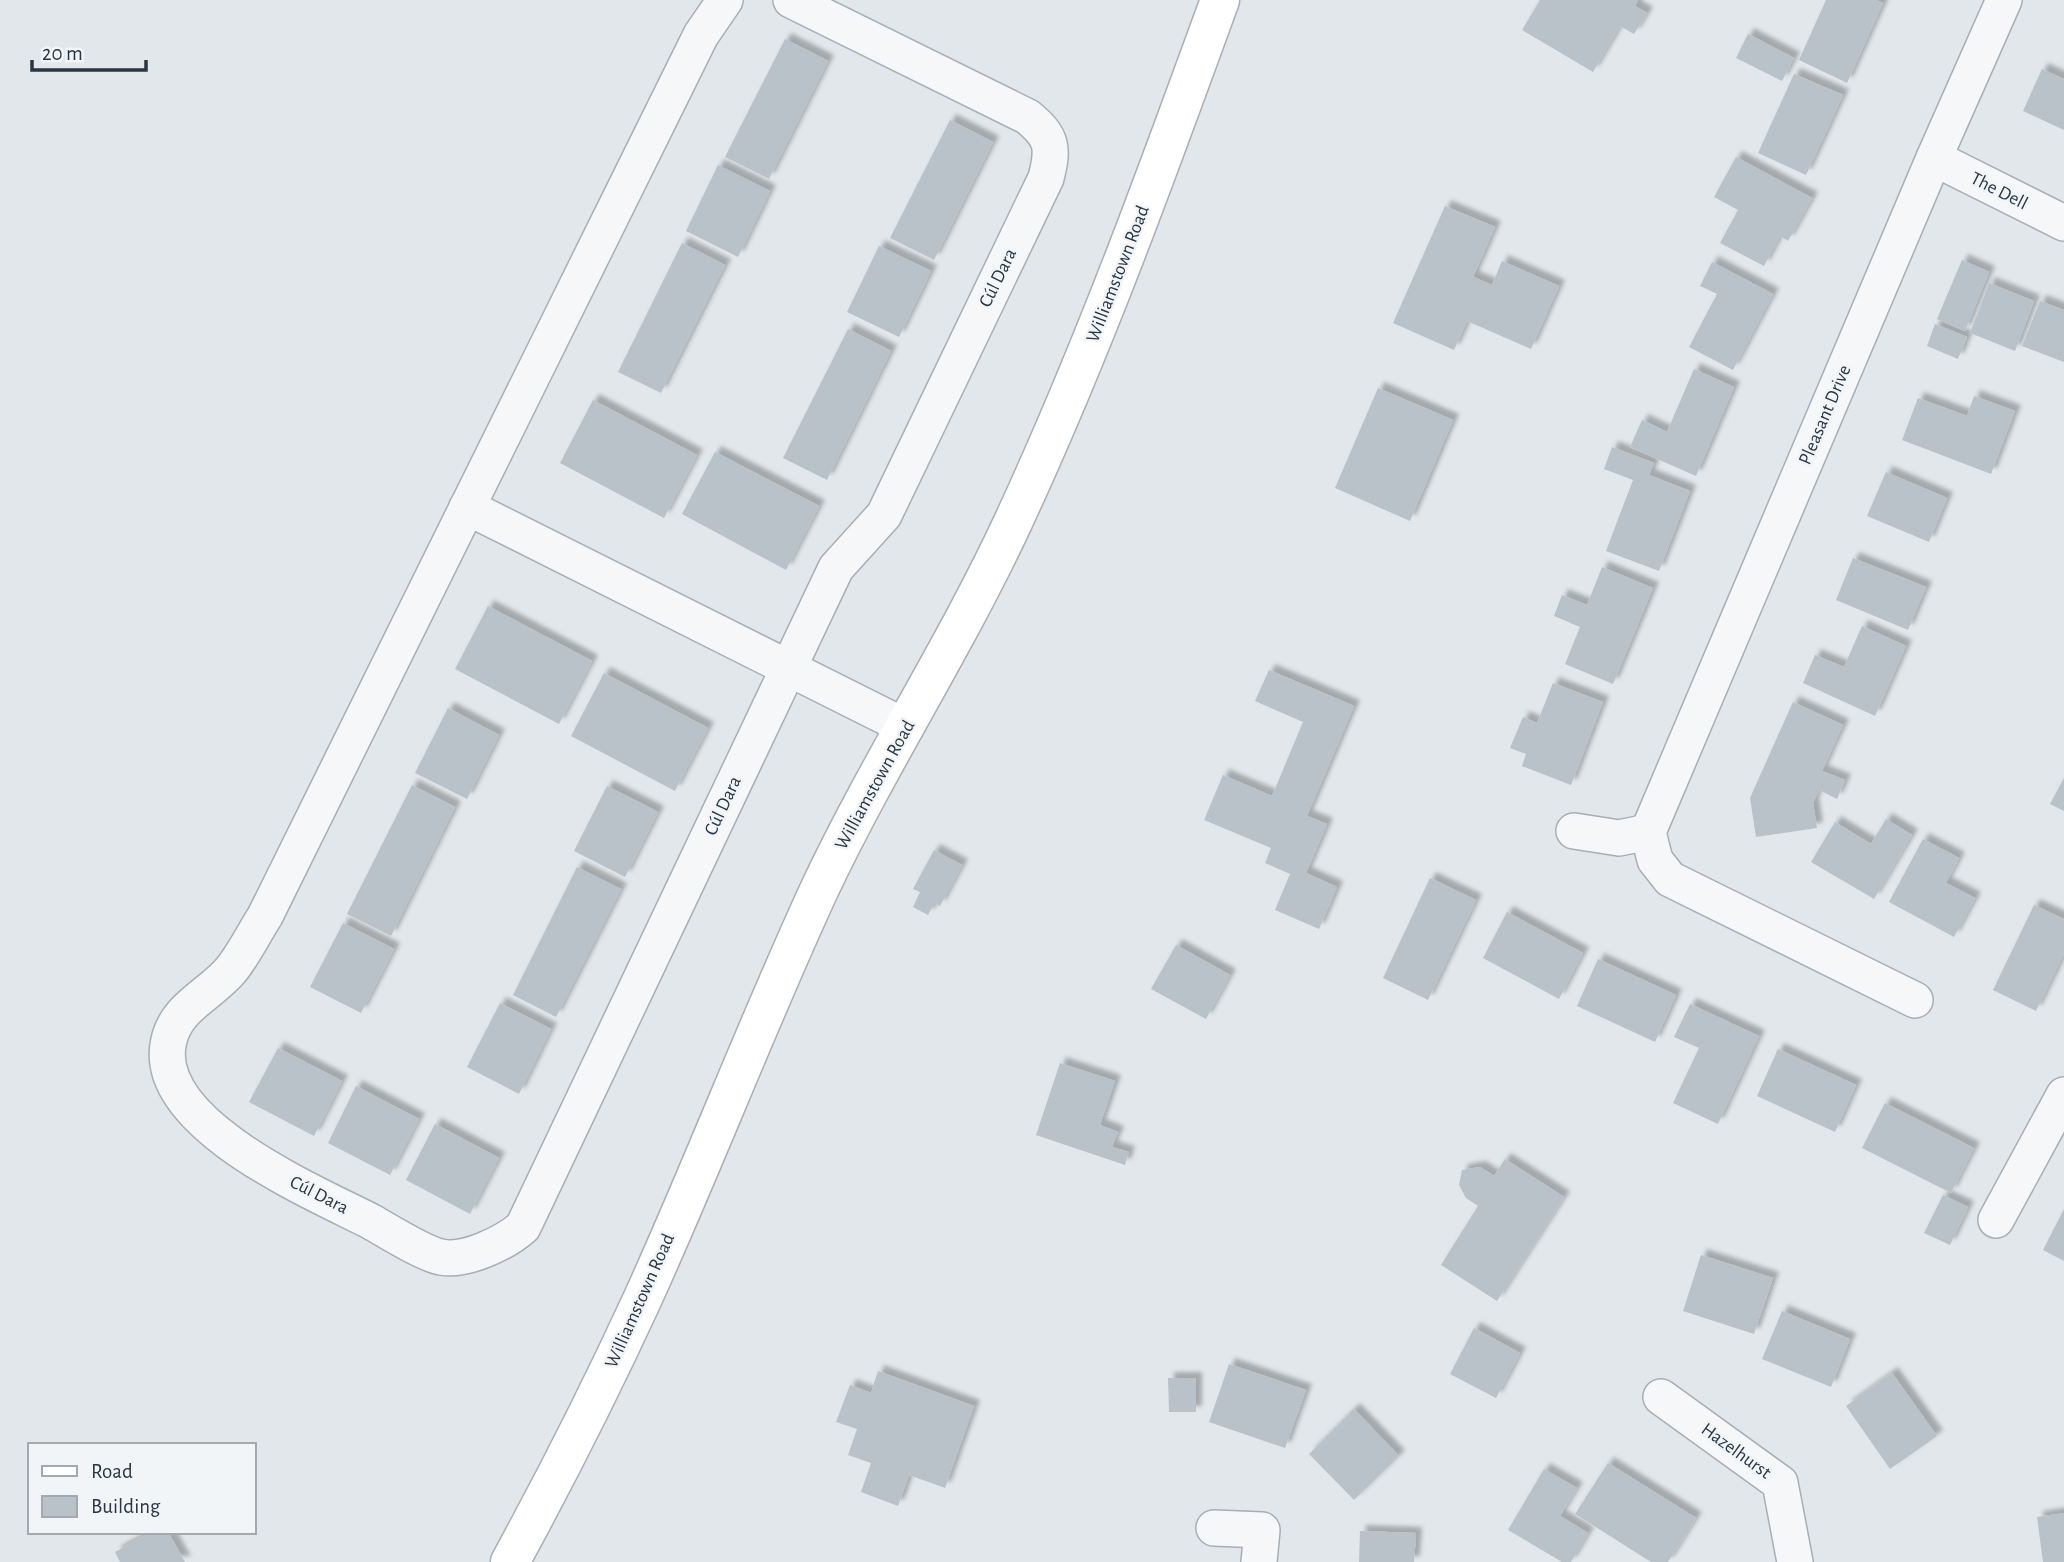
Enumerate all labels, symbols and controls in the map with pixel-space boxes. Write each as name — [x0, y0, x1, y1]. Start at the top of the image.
scale bar — [32, 28, 145, 72]
text: 20 m — [42, 43, 83, 64]
street label: The Dell — [1967, 169, 2031, 213]
street label: Williamstown Road — [1083, 203, 1153, 345]
street label: Cúl Dara — [976, 245, 1020, 310]
street label: Pleasant Drive — [1795, 362, 1855, 468]
street label: Williamstown Road — [832, 717, 918, 853]
street label: Cúl Dara — [701, 773, 745, 838]
street label: Cúl Dara — [287, 1172, 351, 1218]
street label: Williamstown Road — [602, 1231, 678, 1371]
street label: Hazelhurst — [1698, 1419, 1774, 1483]
legend — [28, 1443, 256, 1534]
text: Road — [91, 1461, 133, 1482]
text: Building — [91, 1496, 161, 1517]

